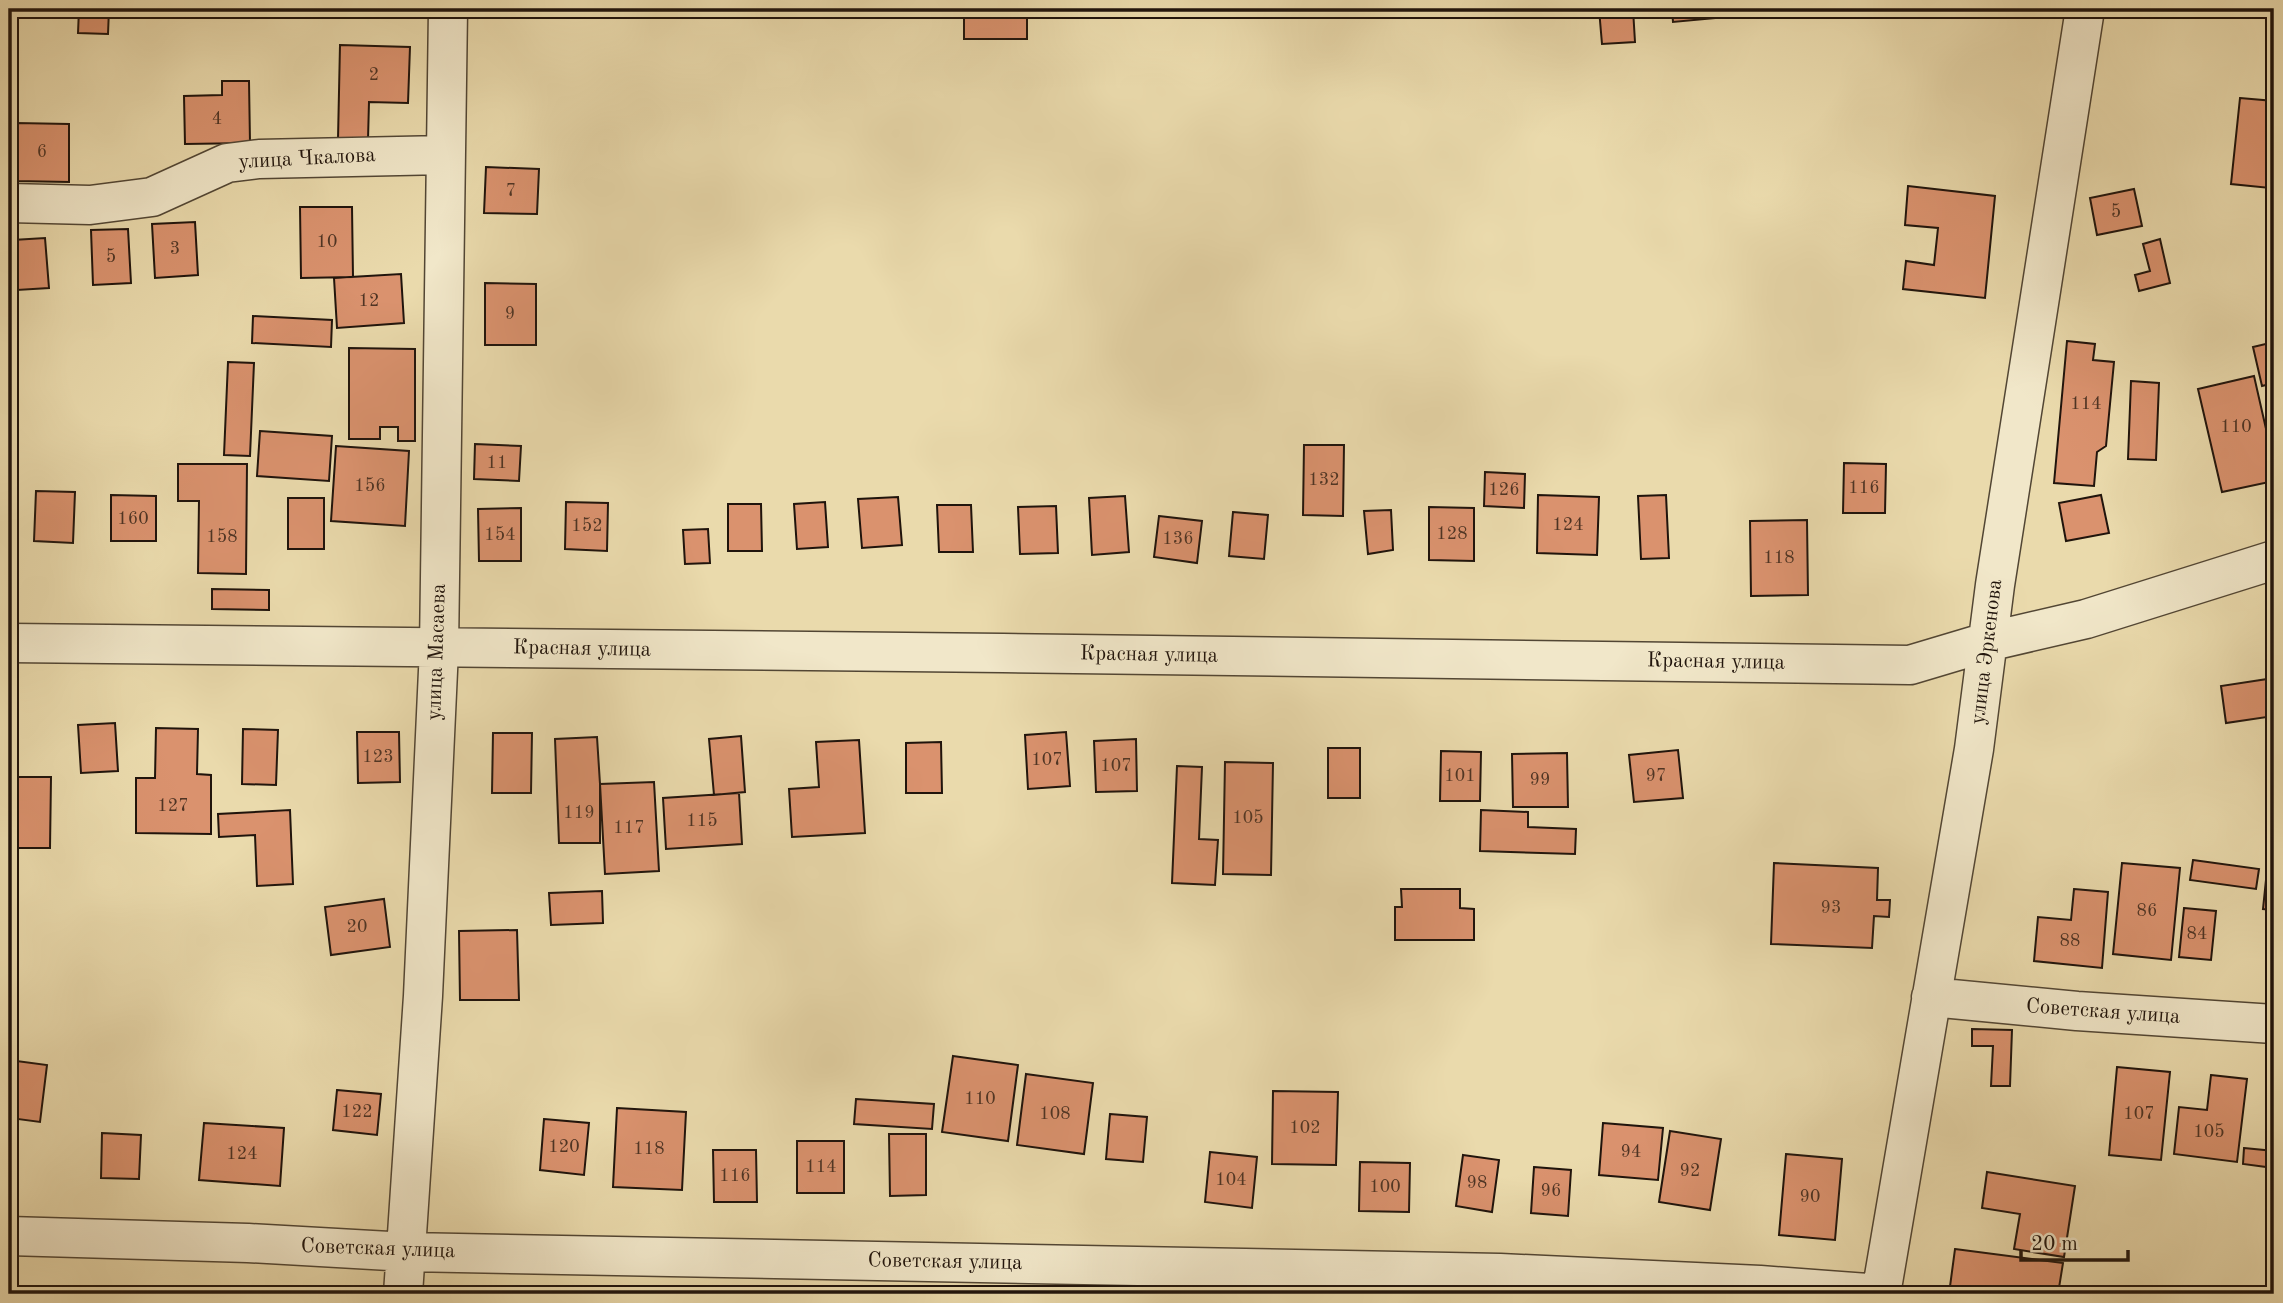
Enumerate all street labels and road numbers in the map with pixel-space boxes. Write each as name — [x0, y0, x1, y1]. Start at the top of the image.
street label: улица Чкалова — [238, 145, 376, 173]
street label: улица Эркенова — [1968, 578, 2006, 726]
street label: улица Масаева — [424, 583, 450, 721]
street label: Красная улица — [513, 637, 651, 661]
street label: Красная улица — [1080, 643, 1218, 667]
street label: Красная улица — [1647, 650, 1785, 674]
street label: Советская улица — [2025, 996, 2181, 1028]
street label: Советская улица — [300, 1236, 456, 1262]
street label: Советская улица — [867, 1250, 1023, 1274]

